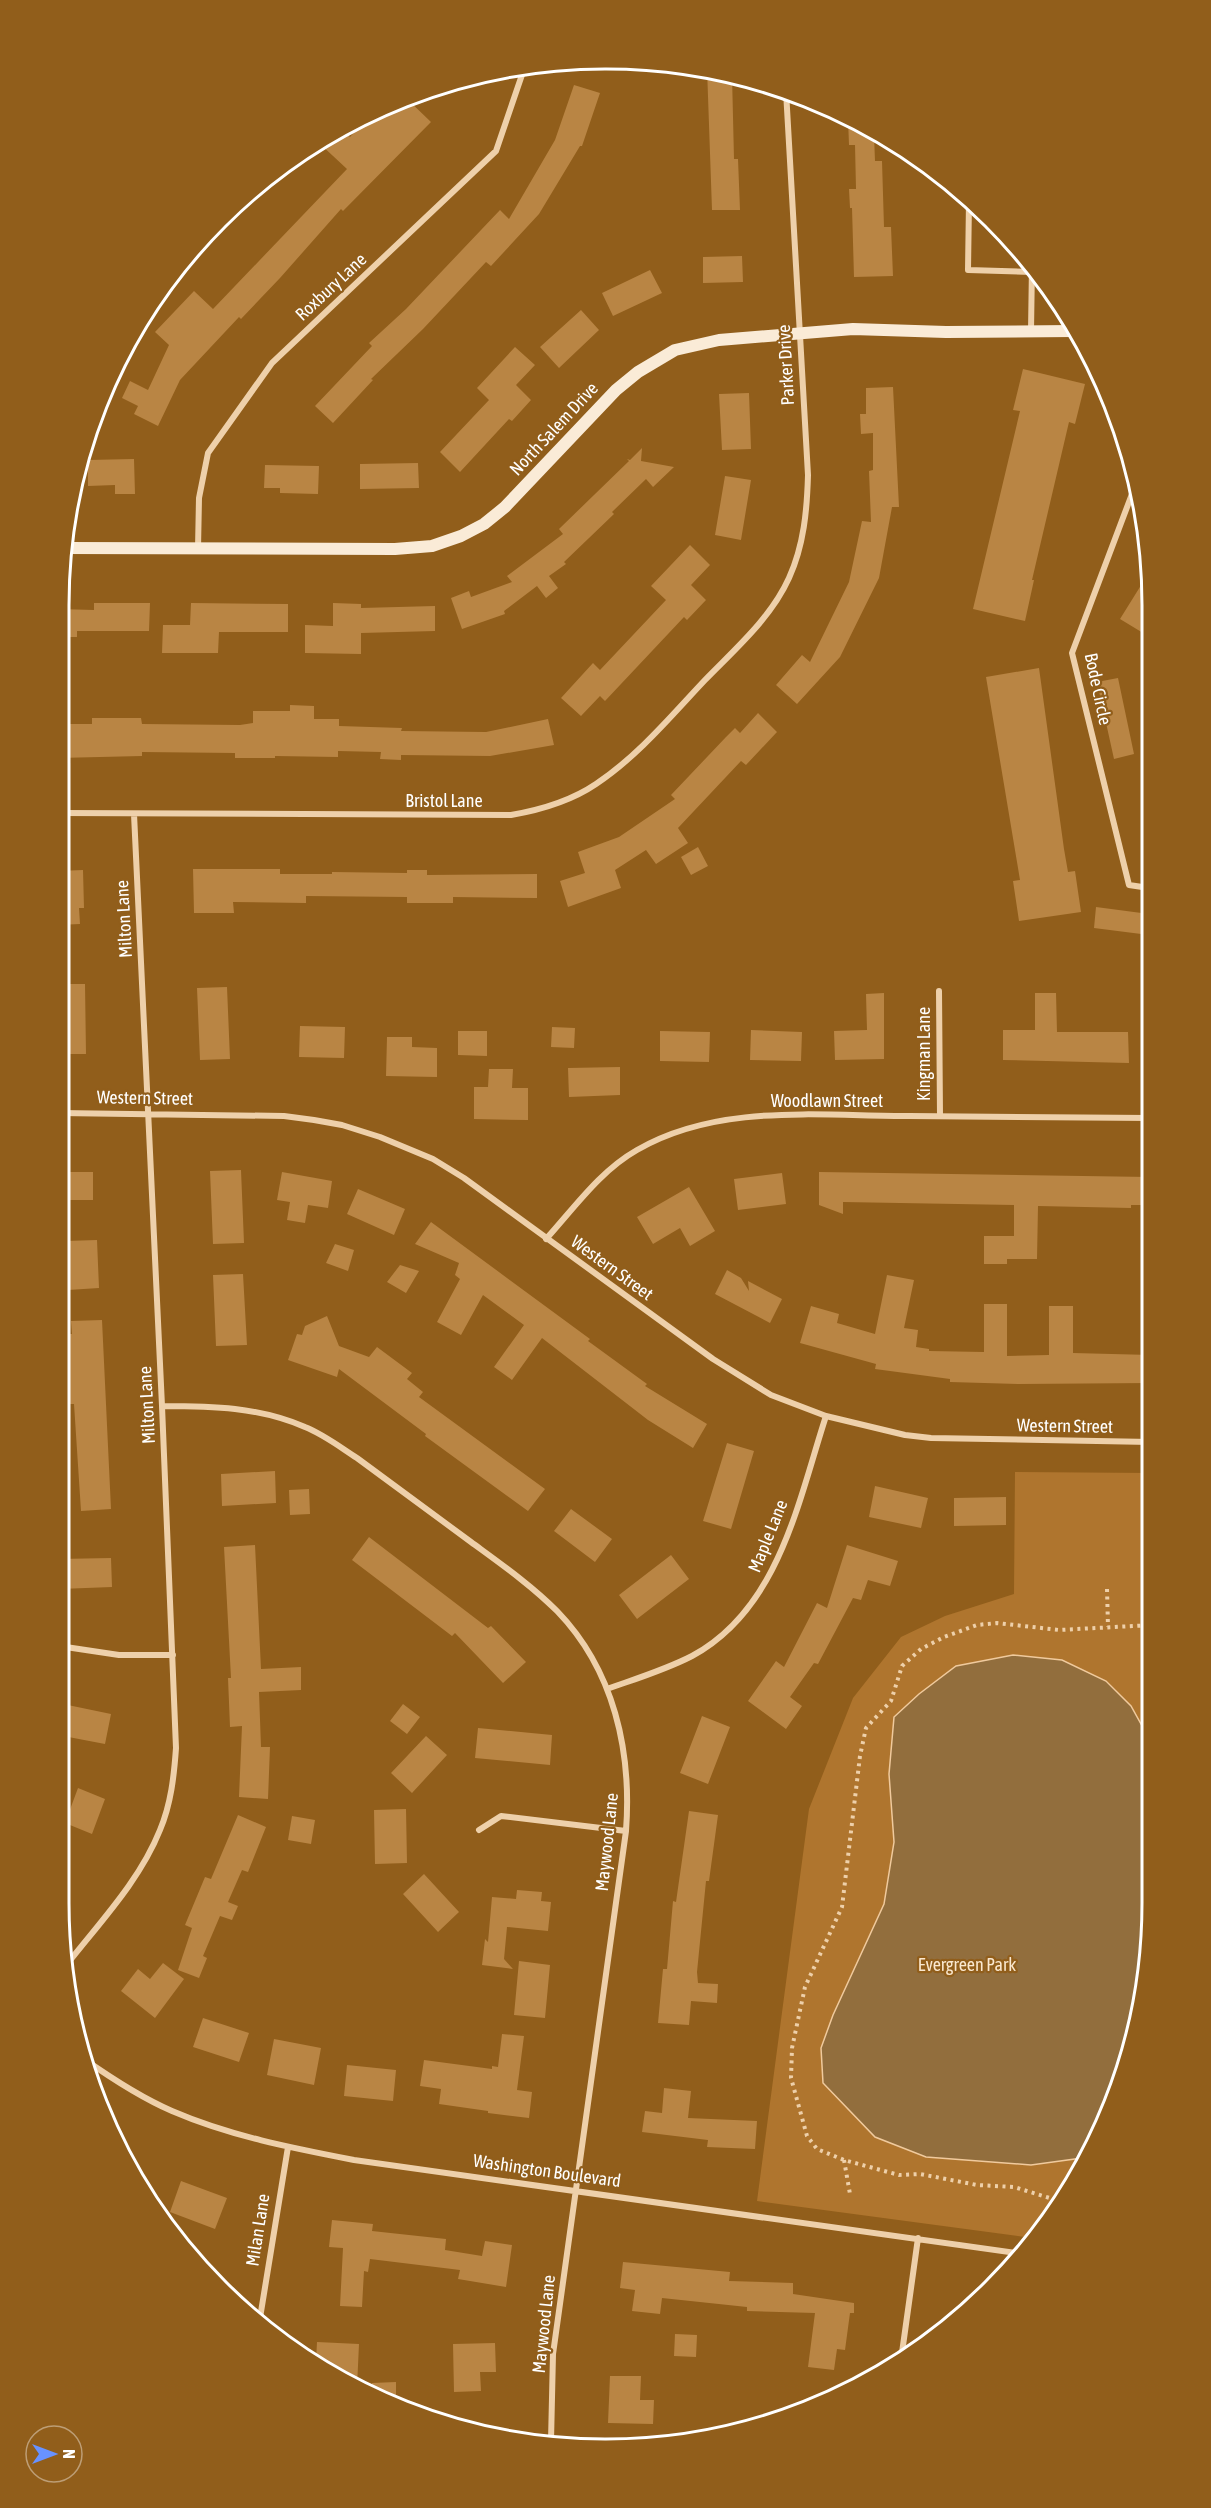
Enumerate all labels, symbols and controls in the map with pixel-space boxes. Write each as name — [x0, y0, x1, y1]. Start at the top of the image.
street label: Roxbury Lane — [291, 249, 370, 325]
street label: Parker Drive — [773, 324, 798, 406]
street label: North Salem Drive — [505, 378, 602, 480]
street label: Bode Circle — [1081, 651, 1116, 727]
street label: Bristol Lane — [405, 790, 483, 811]
street label: Milton Lane — [111, 880, 136, 958]
street label: Kingman Lane — [913, 1007, 934, 1101]
street label: Western Street — [97, 1086, 193, 1109]
street label: Woodlawn Street — [771, 1090, 883, 1111]
street label: Western Street — [567, 1231, 657, 1304]
street label: Milton Lane — [134, 1366, 159, 1444]
street label: Western Street — [1017, 1414, 1113, 1437]
street label: Maple Lane — [743, 1496, 792, 1575]
street label: Maywood Lane — [591, 1792, 622, 1892]
park label: Evergreen Park — [918, 1954, 1016, 1975]
street label: Washington Boulevard — [472, 2150, 622, 2191]
street label: Milan Lane — [241, 2192, 274, 2268]
street label: Maywood Lane — [528, 2274, 559, 2374]
north arrow — [24, 2424, 84, 2484]
text: N — [60, 2449, 78, 2459]

